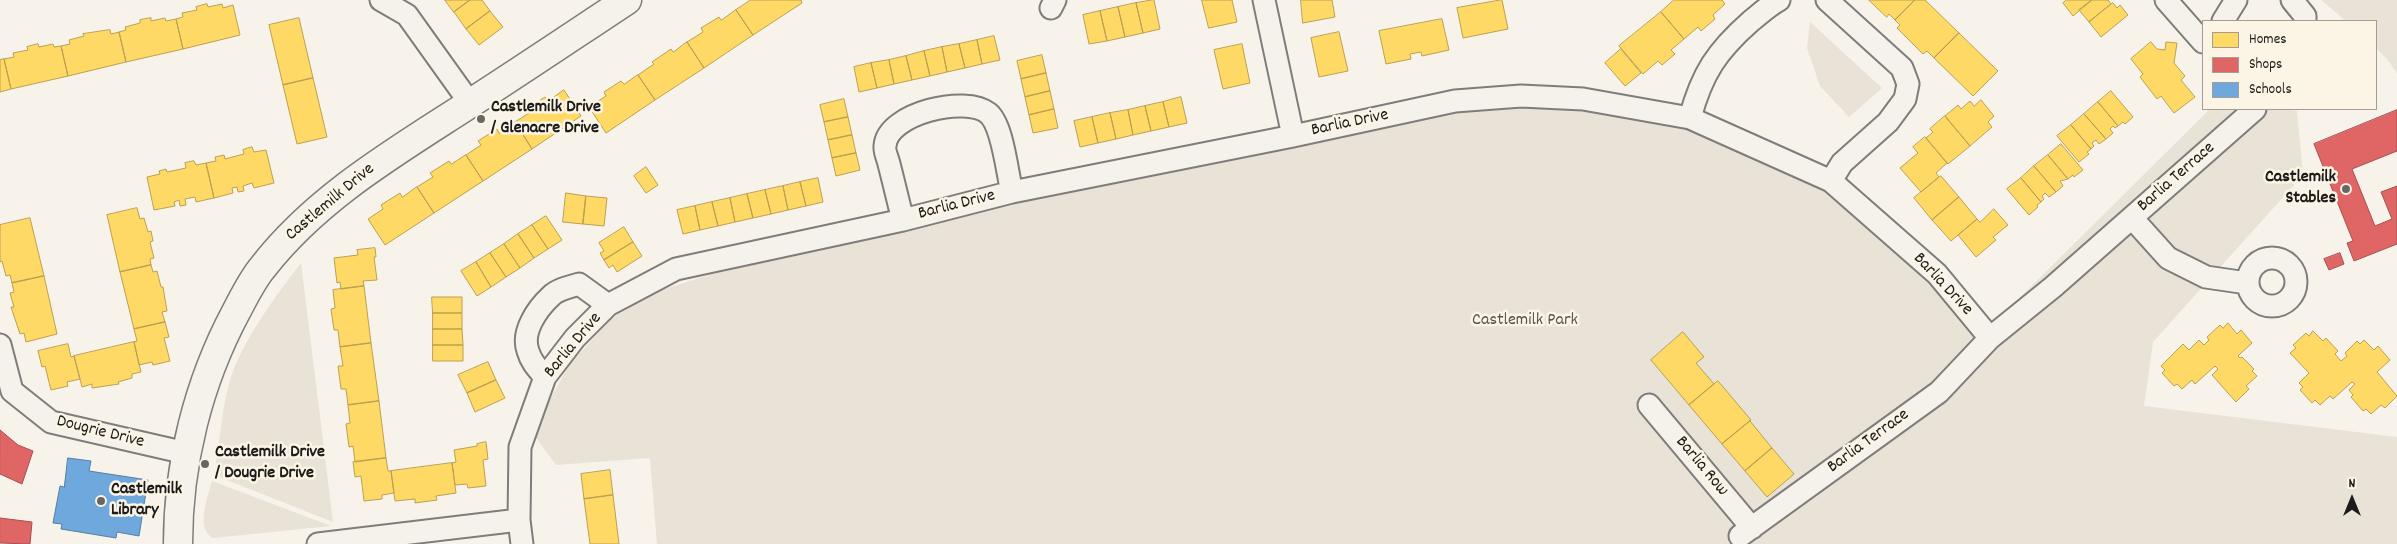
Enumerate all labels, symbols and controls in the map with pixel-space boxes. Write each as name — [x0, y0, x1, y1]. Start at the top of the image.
legend — [2202, 20, 2377, 110]
text: Homes — [2249, 29, 2287, 51]
text: Shops — [2249, 54, 2282, 76]
text: Schools — [2249, 79, 2292, 101]
place label: Castlemilk Drive / Glenacre Drive — [491, 98, 601, 140]
street label: Barlia Drive — [1309, 105, 1391, 143]
marker: Castlemilk Drive / Glenacre Drive — [475, 113, 487, 125]
street label: Barlia Terrace — [2134, 138, 2220, 218]
street label: Castlemilk Drive — [282, 159, 380, 247]
place label: Castlemilk Stables — [2265, 168, 2336, 210]
marker: Castlemilk Stables — [2340, 183, 2352, 195]
street label: Barlia Drive — [916, 186, 998, 226]
street label: Barlia Drive — [1907, 249, 1977, 321]
street label: Barlia Drive — [541, 309, 607, 383]
park label: Castlemilk Park — [1472, 311, 1578, 333]
street label: Barlia Terrace — [1824, 405, 1914, 479]
street label: Dougrie Drive — [54, 412, 146, 454]
street label: Barlia Row — [1670, 432, 1732, 502]
place label: Castlemilk Drive / Dougrie Drive — [215, 443, 325, 486]
marker: Castlemilk Drive / Dougrie Drive — [199, 458, 211, 470]
north arrow — [2327, 474, 2377, 524]
text: N — [2349, 474, 2355, 494]
place label: Castlemilk Library — [111, 480, 182, 522]
marker: Castlemilk Library — [95, 495, 107, 507]

